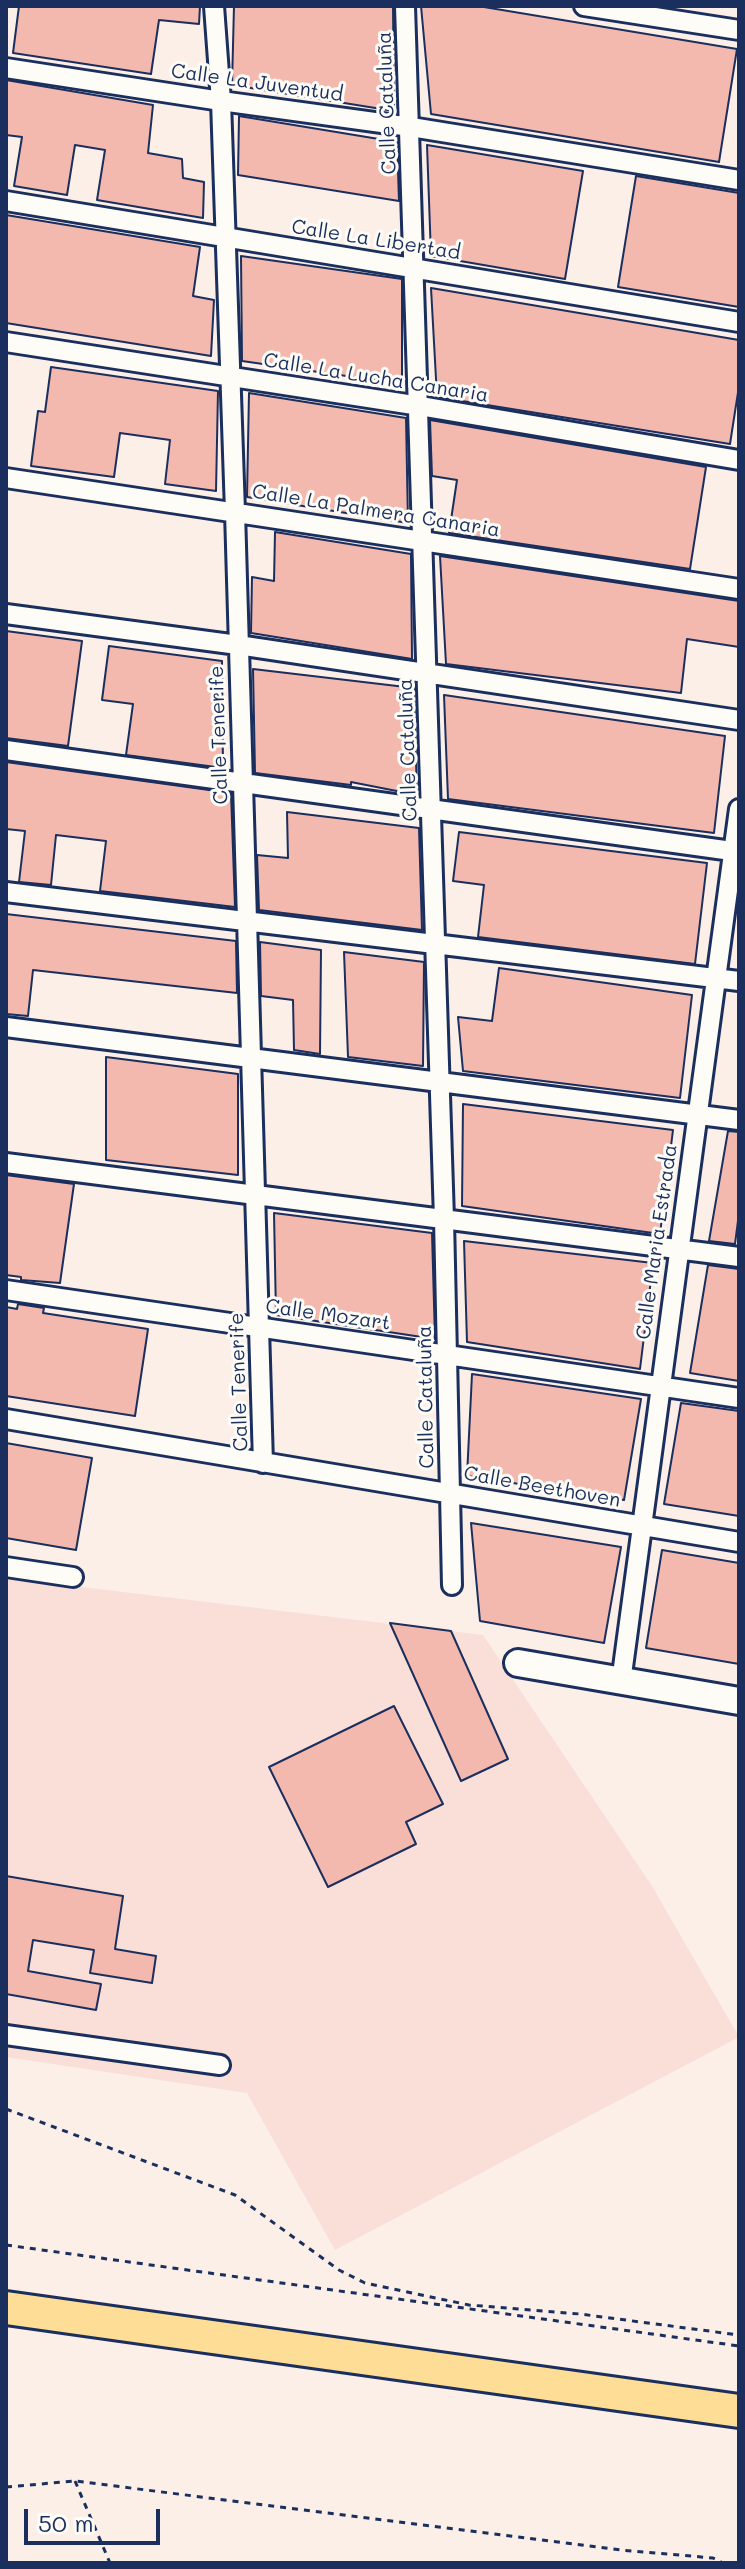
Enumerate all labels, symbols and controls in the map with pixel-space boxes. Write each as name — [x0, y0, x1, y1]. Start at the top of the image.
street label: Calle Cataluña — [373, 31, 401, 175]
street label: Calle La Juventud — [170, 59, 344, 107]
street label: Calle La Libertad — [290, 215, 462, 265]
street label: Calle La Lucha Canaria — [262, 348, 490, 408]
street label: Calle La Palmera Canaria — [250, 480, 502, 542]
street label: Calle Tenerife — [205, 665, 233, 805]
street label: Calle Cataluña — [394, 678, 422, 822]
street label: Calle Maria Estrada — [631, 1143, 683, 1341]
street label: Calle Mozart — [264, 1294, 392, 1336]
street label: Calle Tenerife — [225, 1312, 253, 1452]
street label: Calle Cataluña — [413, 1325, 439, 1469]
street label: Calle Beethoven — [462, 1461, 622, 1513]
scale bar — [28, 2493, 164, 2543]
text: 50 m — [38, 2507, 94, 2538]

